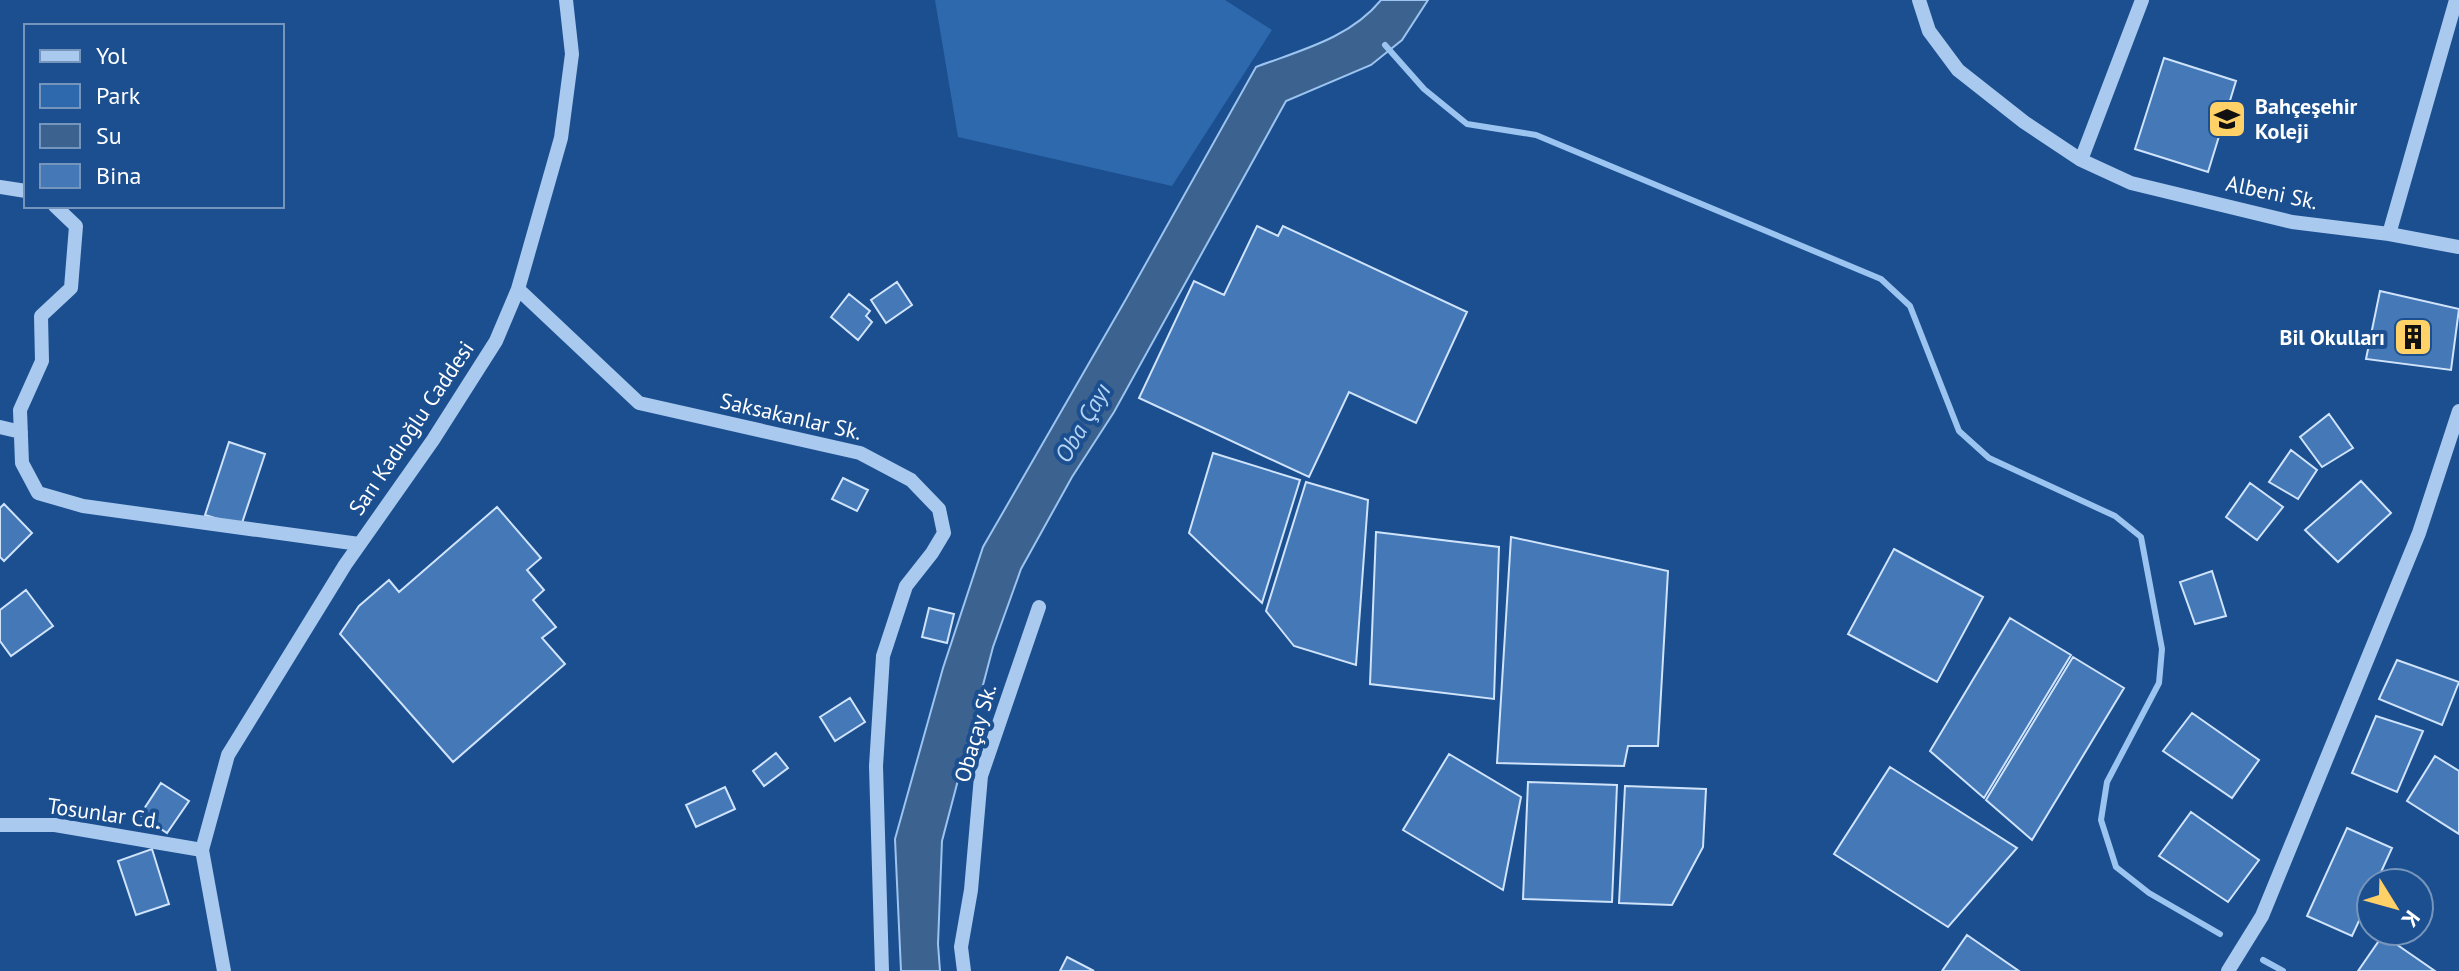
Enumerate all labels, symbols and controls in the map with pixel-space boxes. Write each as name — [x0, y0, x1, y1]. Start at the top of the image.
legend — [24, 24, 284, 208]
text: Yol — [96, 40, 127, 71]
text: Park — [96, 80, 141, 111]
place label: Bahçeşehir Koleji — [2255, 92, 2358, 145]
school or university icon: Bahçeşehir Koleji — [2206, 98, 2248, 140]
text: Su — [96, 120, 122, 151]
text: Bina — [96, 160, 141, 191]
street label: Albeni Sk. — [2224, 169, 2320, 215]
building icon: Bil Okulları — [2392, 316, 2434, 358]
place label: Bil Okulları — [2279, 323, 2385, 351]
street label: Sarı Kadıoğlu Caddesi — [342, 336, 480, 520]
water label: Oba Çayı — [1047, 377, 1118, 468]
street label: Saksakanlar Sk. — [717, 386, 865, 446]
street label: Obaçay Sk. — [948, 681, 1002, 785]
street label: Tosunlar Cd. — [46, 791, 162, 835]
north arrow — [2355, 867, 2435, 947]
text: K — [2395, 905, 2426, 933]

